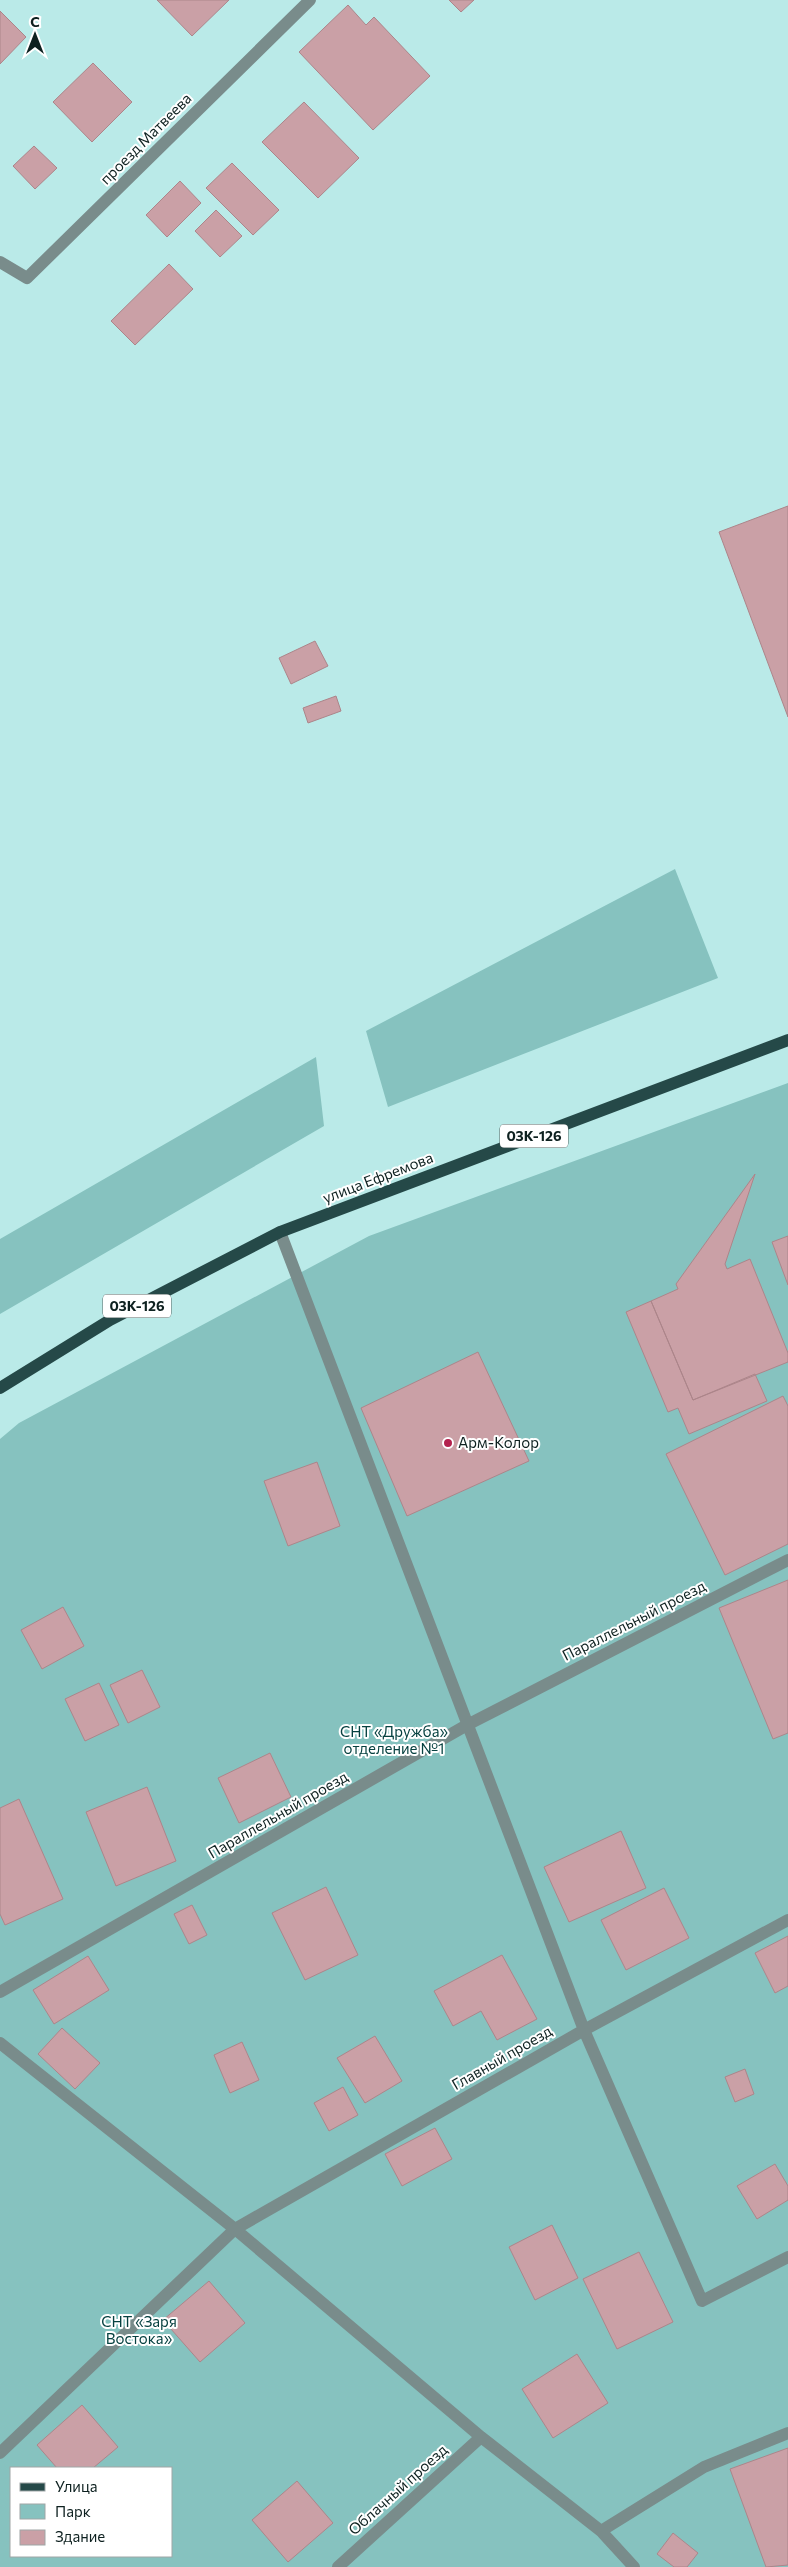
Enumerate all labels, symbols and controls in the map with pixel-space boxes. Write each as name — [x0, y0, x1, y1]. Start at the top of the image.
north arrow — [10, 10, 60, 60]
text: С — [30, 13, 40, 30]
street label: проезд Матвеева — [96, 89, 195, 188]
road number: 03К-126 — [500, 1124, 568, 1148]
street label: улица Ефремова — [320, 1148, 435, 1206]
road number: 03К-126 — [103, 1294, 171, 1318]
place label: Арм-Колор — [458, 1433, 539, 1451]
marker: Арм-Колор — [442, 1437, 454, 1449]
street label: Параллельный проезд — [559, 1576, 708, 1664]
park label: СНТ «Дружба» отделение №1 — [340, 1722, 448, 1757]
street label: Параллельный проезд — [204, 1767, 351, 1861]
street label: Главный проезд — [448, 2021, 555, 2093]
park label: СНТ «Заря Востока» — [101, 2312, 177, 2347]
street label: Облачный проезд — [344, 2440, 451, 2538]
legend — [10, 2467, 172, 2557]
text: Улица — [55, 2477, 97, 2495]
text: Парк — [55, 2502, 91, 2520]
text: Здание — [55, 2527, 105, 2545]

